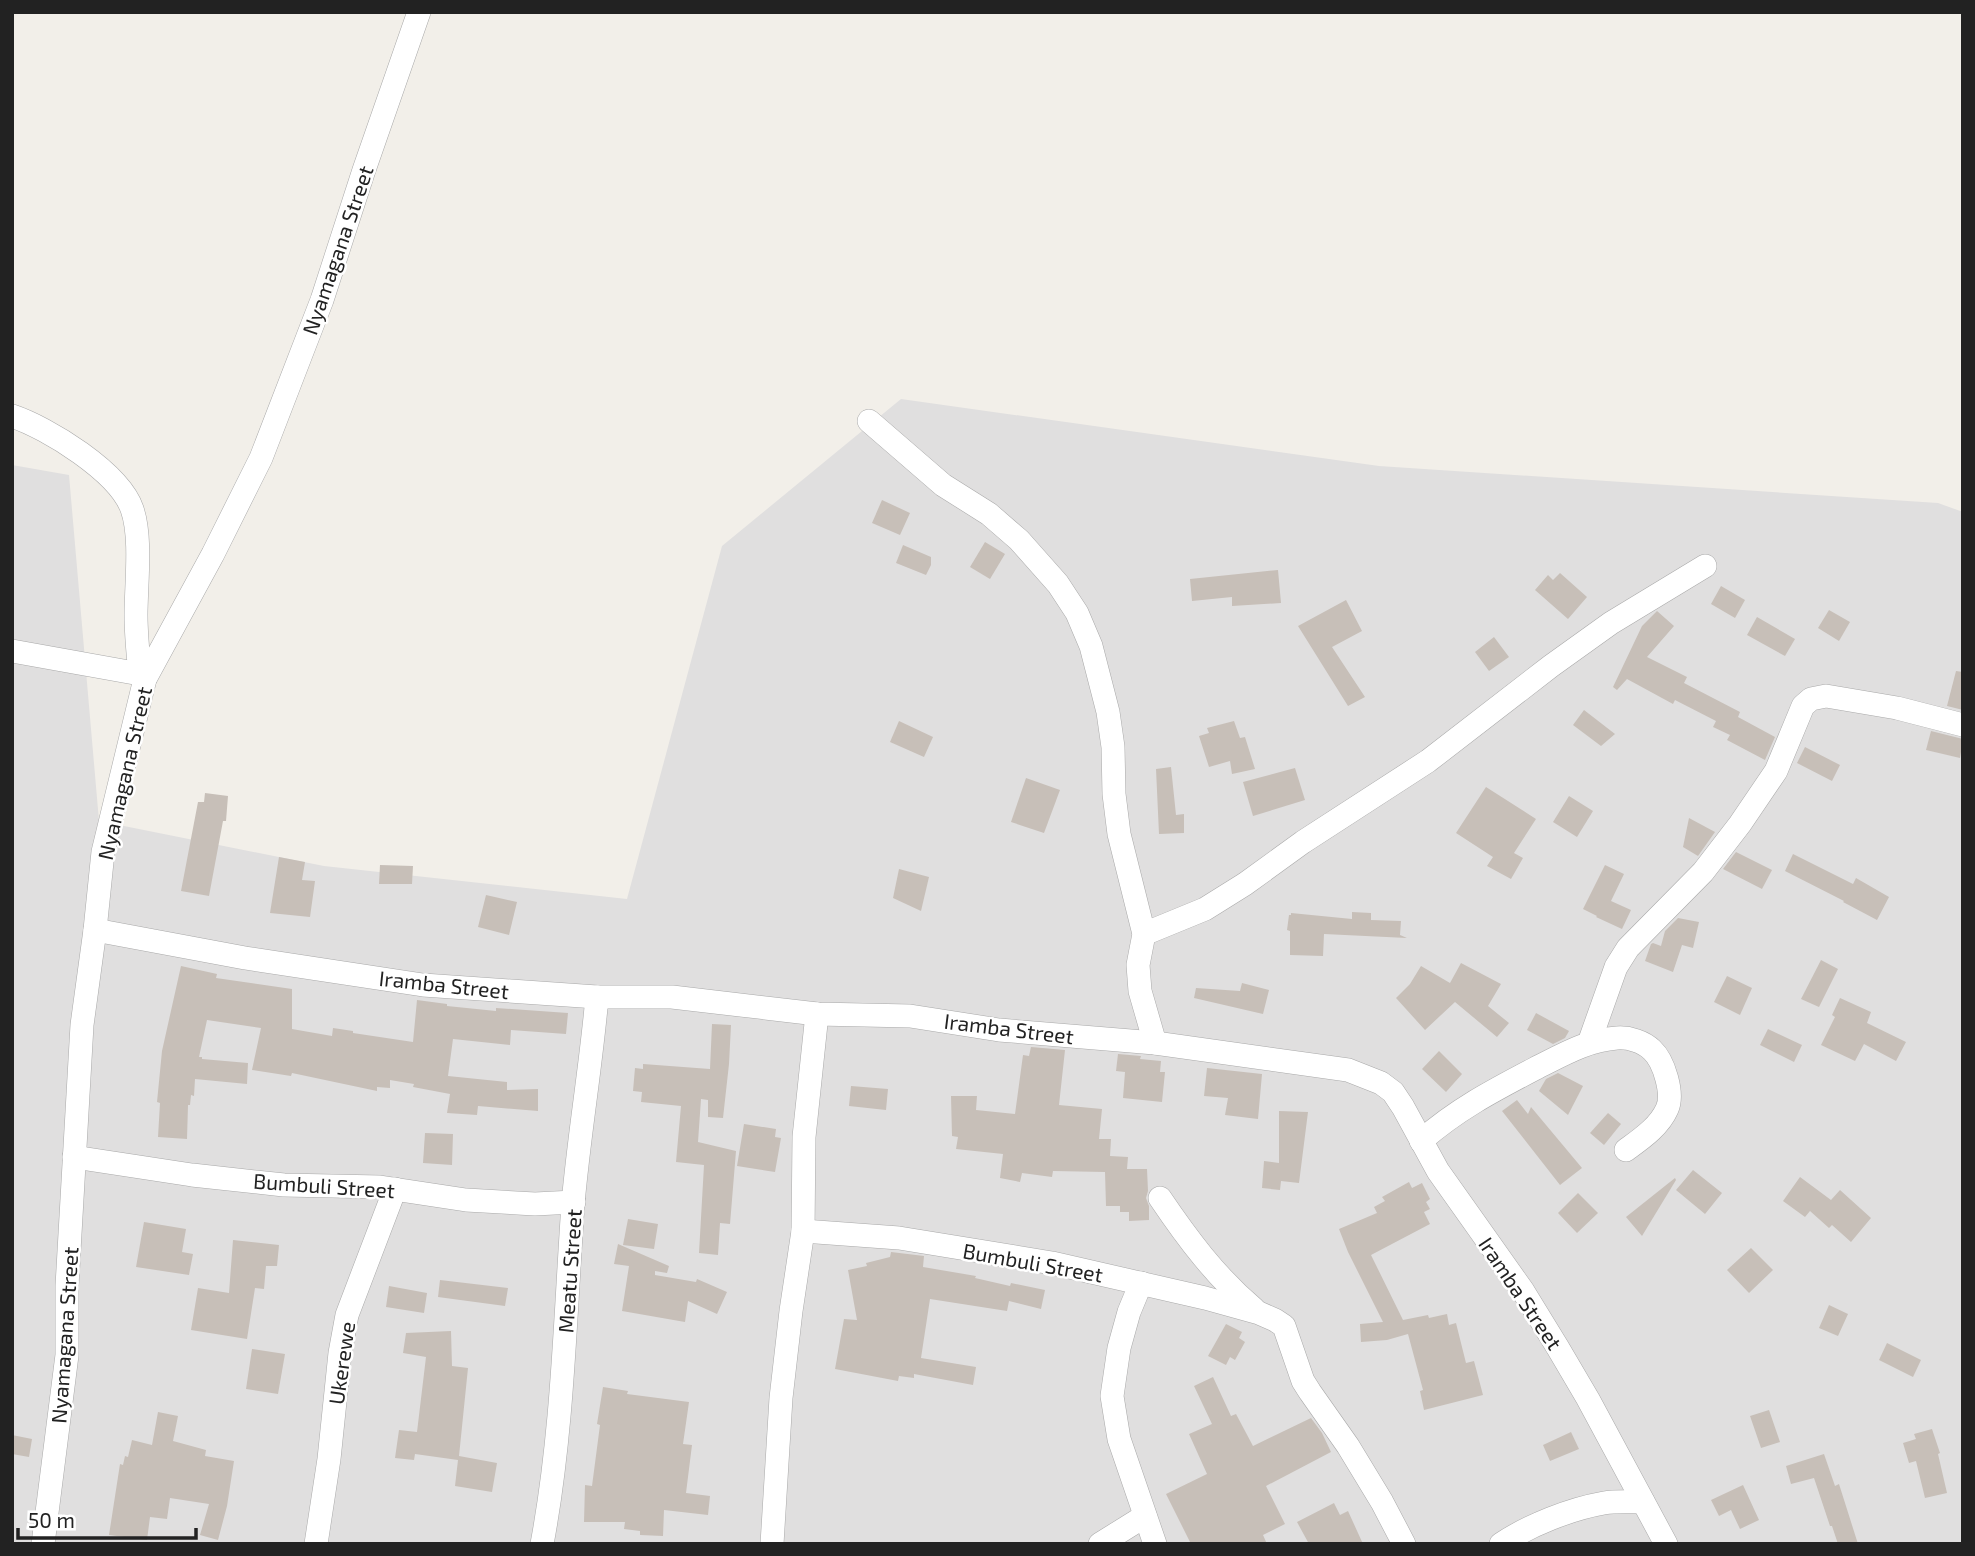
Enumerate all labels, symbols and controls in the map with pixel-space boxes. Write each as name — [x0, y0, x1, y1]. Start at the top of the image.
street label: Nyamagana Street — [296, 162, 378, 338]
street label: Nyamagana Street — [92, 684, 156, 862]
street label: Iramba Street — [378, 965, 510, 1003]
street label: Iramba Street — [943, 1008, 1075, 1048]
street label: Bumbuli Street — [252, 1168, 396, 1202]
street label: Meatu Street — [552, 1208, 586, 1334]
street label: Iramba Street — [1474, 1232, 1568, 1354]
street label: Bumbuli Street — [961, 1237, 1105, 1287]
street label: Nyamagana Street — [45, 1246, 83, 1424]
street label: Ukerewe — [323, 1320, 359, 1406]
scale bar — [18, 1496, 196, 1540]
text: 50 m — [28, 1507, 75, 1532]

